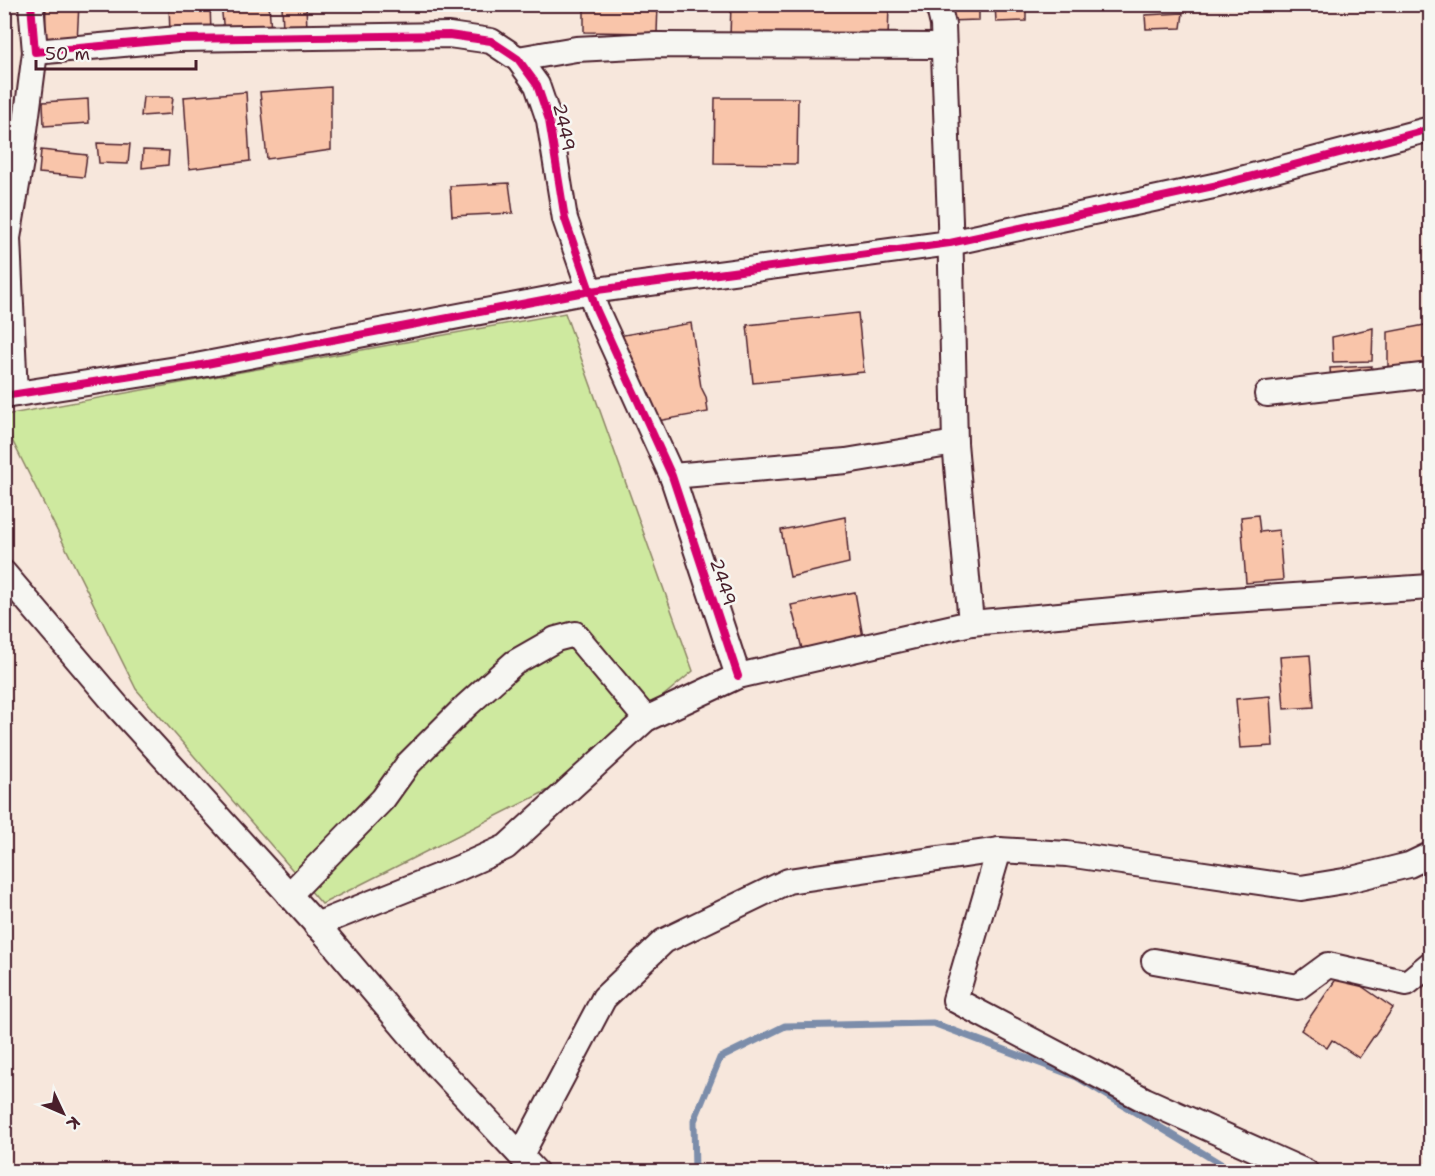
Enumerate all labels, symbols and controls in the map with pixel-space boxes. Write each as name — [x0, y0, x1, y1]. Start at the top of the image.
scale bar — [36, 33, 196, 71]
text: 50 m — [45, 42, 90, 66]
street label: 2449 — [547, 101, 581, 153]
street label: 2449 — [704, 555, 742, 609]
north arrow — [33, 1083, 93, 1143]
text: K — [62, 1112, 85, 1134]

